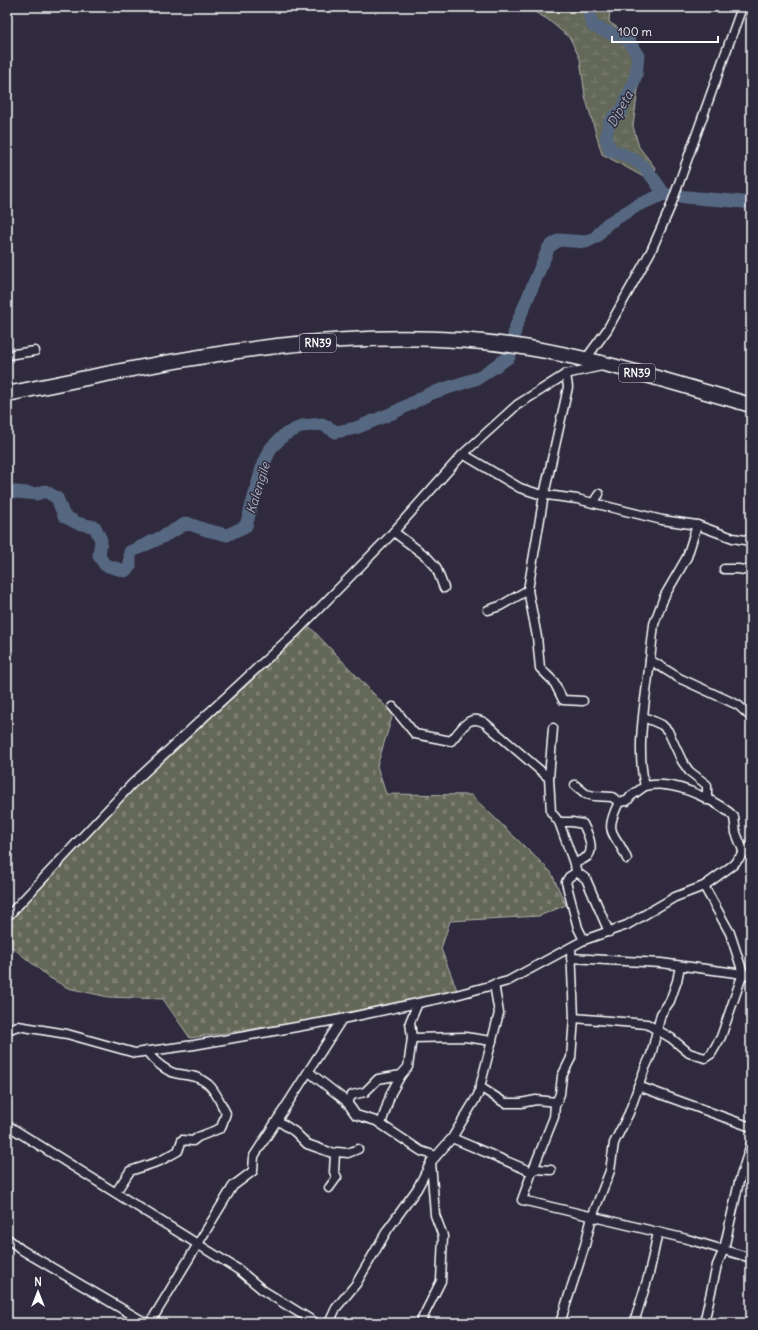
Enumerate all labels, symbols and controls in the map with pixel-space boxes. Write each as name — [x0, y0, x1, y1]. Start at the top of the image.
scale bar — [612, 18, 718, 44]
text: 100 m — [618, 24, 652, 39]
water label: Dipeta — [603, 88, 637, 130]
road number: RN39 — [300, 334, 336, 352]
road number: RN39 — [619, 364, 655, 382]
water label: Kalengile — [242, 459, 274, 516]
north arrow — [18, 1272, 58, 1312]
text: N — [34, 1275, 42, 1289]

